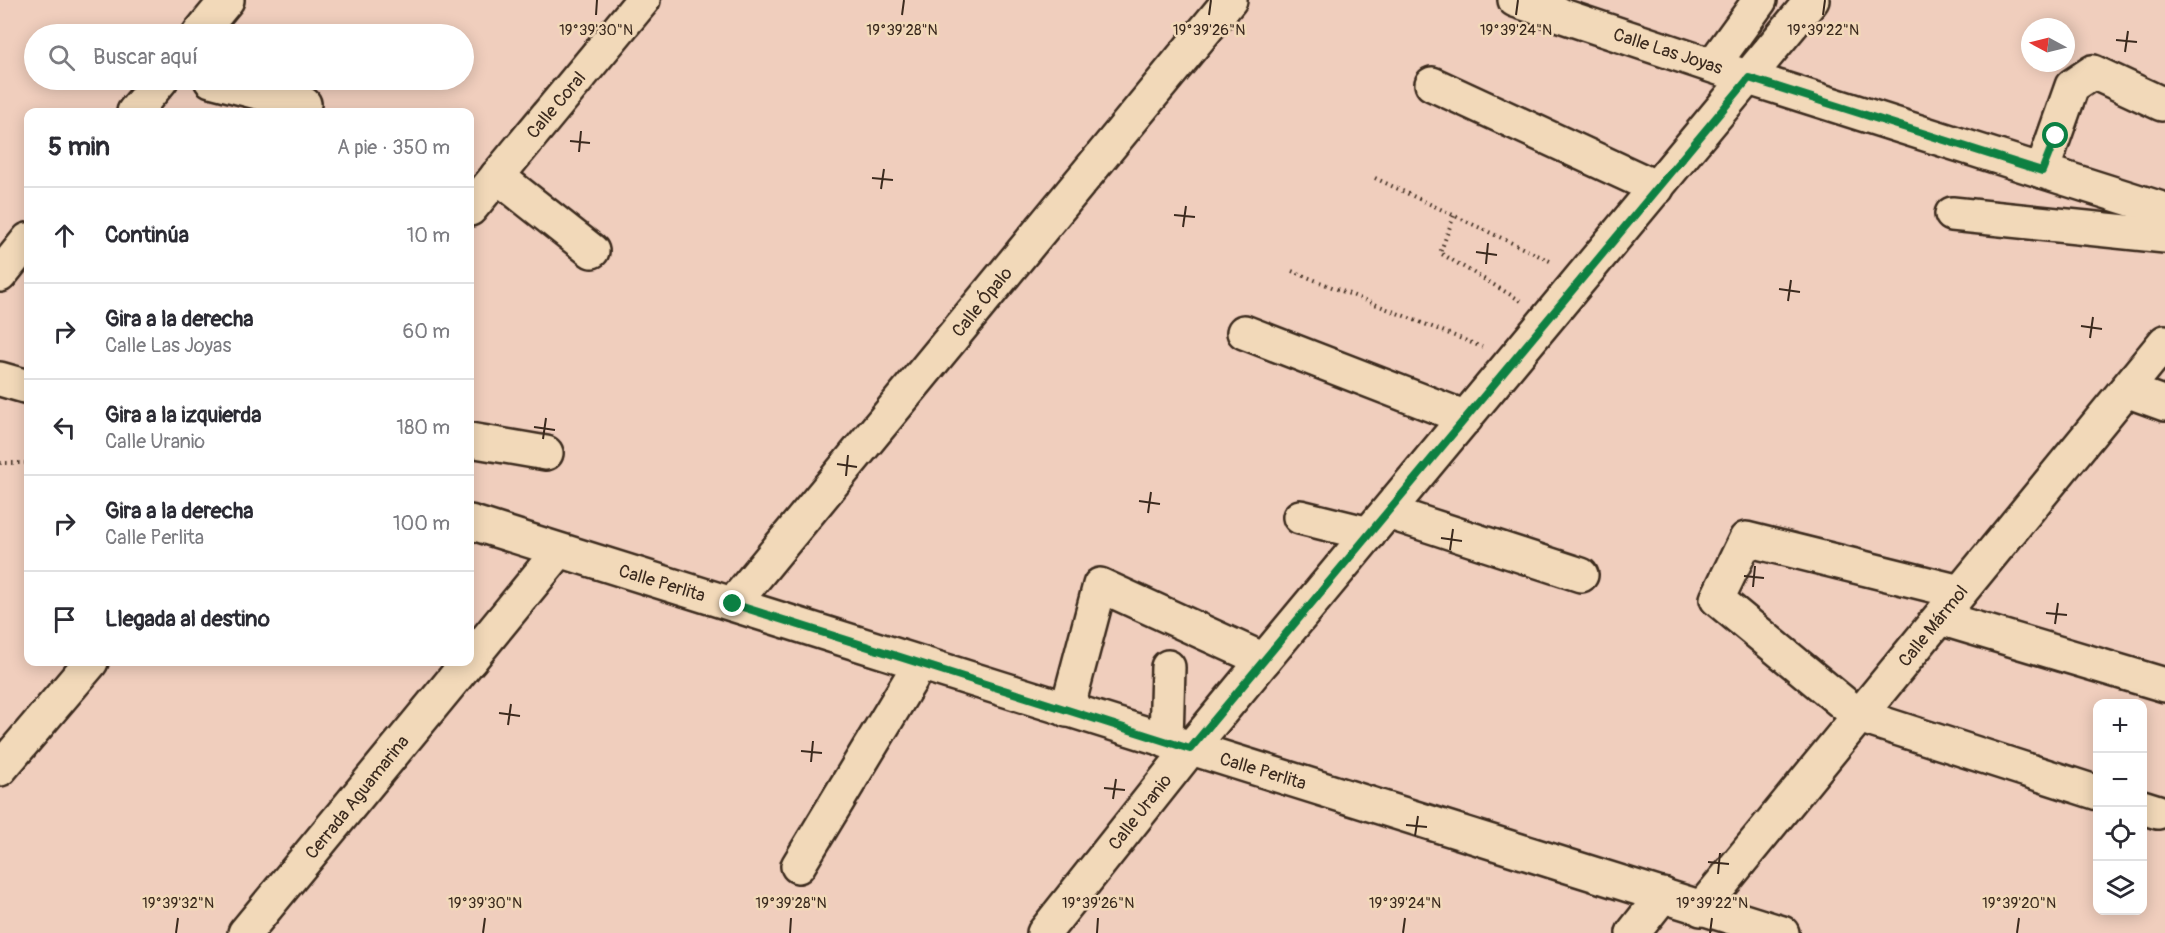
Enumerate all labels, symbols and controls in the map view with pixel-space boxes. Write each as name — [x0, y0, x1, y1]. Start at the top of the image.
north arrow — [2021, 18, 2075, 72]
text: 19°39'30"N — [559, 21, 633, 40]
text: 19°39'28"N — [866, 21, 938, 40]
text: 19°39'26"N — [1173, 21, 1245, 40]
text: 19°39'24"N — [1480, 21, 1552, 40]
text: 19°39'22"N — [1787, 21, 1859, 40]
street label: Calle Las Joyas — [1610, 23, 1725, 80]
search box — [24, 24, 474, 90]
icon: search — [45, 41, 78, 74]
text: Buscar aquí — [93, 43, 198, 71]
street label: Calle Coral — [522, 67, 591, 144]
route start — [2042, 122, 2068, 148]
text: 5 min — [48, 131, 110, 163]
text: A pie · 350 m — [337, 135, 450, 160]
icon: ahead — [48, 219, 81, 252]
text: Continúa — [105, 221, 189, 249]
text: 10 m — [406, 223, 450, 248]
street label: Calle Ópalo — [946, 262, 1018, 342]
text: Gira a la derecha — [105, 305, 253, 333]
icon: right — [48, 315, 81, 348]
text: 60 m — [403, 319, 450, 344]
text: Calle Las Joyas — [105, 333, 231, 358]
text: Gira a la izquierda — [105, 401, 262, 429]
icon: left — [48, 411, 81, 444]
text: 180 m — [396, 415, 450, 440]
text: Calle Uranio — [105, 429, 205, 454]
text: Gira a la derecha — [105, 497, 253, 525]
icon: right — [48, 507, 81, 540]
text: 100 m — [393, 511, 450, 536]
text: Calle Perlita — [105, 525, 204, 550]
street label: Calle Perlita — [616, 559, 708, 608]
street label: Calle Mármol — [1893, 581, 1973, 672]
route end — [719, 590, 745, 616]
icon: arrive — [48, 603, 81, 636]
text: Llegada al destino — [105, 605, 270, 633]
map controls — [2093, 699, 2147, 915]
button: + — [2093, 699, 2147, 753]
street label: Cerrada Aguamarina — [300, 731, 414, 864]
street label: Calle Perlita — [1217, 747, 1309, 796]
button: − — [2093, 753, 2147, 807]
street label: Calle Uranio — [1104, 769, 1177, 855]
button: locate — [2093, 807, 2147, 861]
button: layers — [2093, 861, 2147, 915]
text: 19°39'32"N — [142, 894, 214, 913]
text: 19°39'30"N — [448, 894, 522, 913]
text: 19°39'28"N — [755, 894, 827, 913]
text: 19°39'26"N — [1062, 894, 1134, 913]
text: 19°39'24"N — [1369, 894, 1441, 913]
text: 19°39'22"N — [1676, 894, 1748, 913]
text: 19°39'20"N — [1982, 894, 2056, 913]

